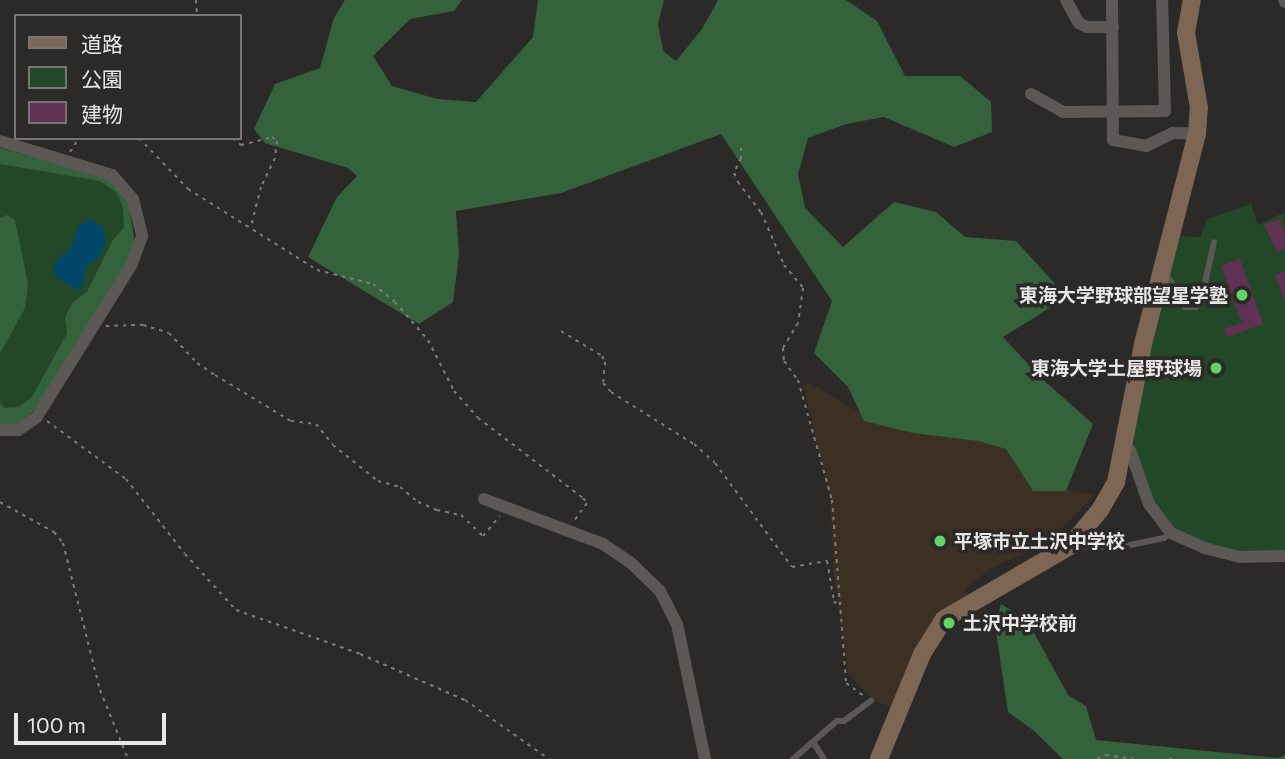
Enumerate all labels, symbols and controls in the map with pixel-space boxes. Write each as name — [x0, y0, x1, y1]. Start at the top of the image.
legend — [14, 14, 242, 140]
text: 道路 — [81, 31, 123, 56]
text: 公園 — [81, 66, 123, 91]
text: 建物 — [81, 101, 123, 126]
place label: 東海大学野球部望星学塾 — [1019, 284, 1228, 306]
marker: 東海大学野球部望星学塾 — [1234, 287, 1250, 303]
place label: 東海大学土屋野球場 — [1031, 357, 1202, 379]
marker: 東海大学土屋野球場 — [1208, 360, 1224, 376]
place label: 平塚市立土沢中学校 — [954, 530, 1125, 552]
marker: 平塚市立土沢中学校 — [932, 533, 948, 549]
place label: 土沢中学校前 — [963, 612, 1077, 634]
marker: 土沢中学校前 — [941, 615, 957, 631]
scale bar — [18, 700, 170, 744]
text: 100 m — [27, 712, 86, 737]

